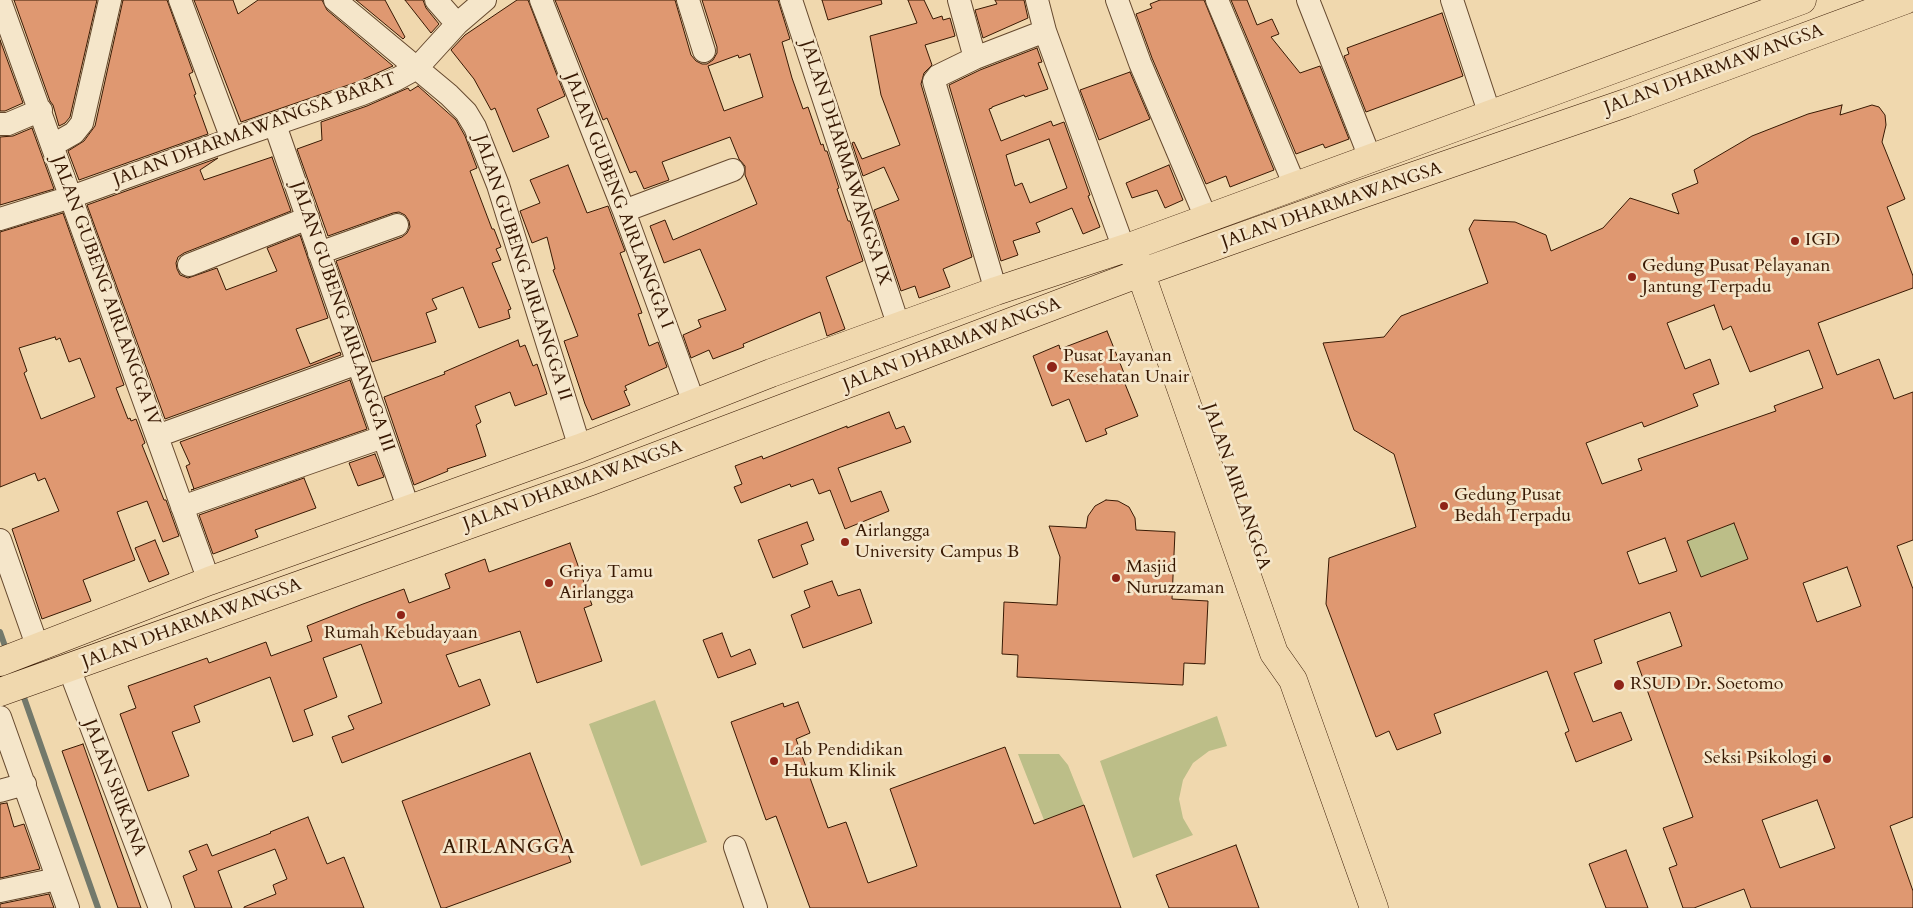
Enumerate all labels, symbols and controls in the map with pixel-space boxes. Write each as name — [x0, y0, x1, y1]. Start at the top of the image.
street label: JALAN DHARMAWANGSA — [1601, 20, 1827, 120]
street label: JALAN DHARMAWANGSA IX — [795, 38, 895, 288]
street label: JALAN DHARMAWANGSA BARAT — [110, 69, 400, 191]
street label: JALAN GUBENG AIRLANGGA I — [559, 70, 677, 332]
street label: JALAN GUBENG AIRLANGGA II — [469, 132, 575, 404]
street label: JALAN GUBENG AIRLANGGA IV — [46, 153, 164, 429]
street label: JALAN DHARMAWANGSA — [1219, 158, 1445, 254]
street label: JALAN GUBENG AIRLANGGA III — [285, 179, 399, 455]
place label: IGD — [1805, 230, 1840, 252]
marker: IGD — [1789, 235, 1801, 247]
place label: Gedung Pusat Pelayanan Jantung Terpadu — [1642, 256, 1831, 298]
marker: Gedung Pusat Pelayanan Jantung Terpadu — [1626, 271, 1638, 283]
street label: JALAN DHARMAWANGSA — [840, 293, 1064, 397]
place label: Pusat Layanan Kesehatan Unair — [1063, 346, 1189, 388]
marker: Pusat Layanan Kesehatan Unair — [1045, 360, 1059, 374]
street label: JALAN AIRLANGGA — [1197, 401, 1275, 573]
street label: JALAN DHARMAWANGSA — [460, 436, 686, 536]
place label: Gedung Pusat Bedah Terpadu — [1454, 485, 1571, 528]
marker: Gedung Pusat Bedah Terpadu — [1438, 500, 1450, 512]
place label: Airlangga University Campus B — [855, 521, 1019, 564]
marker: Airlangga University Campus B — [839, 536, 851, 548]
place label: Masjid Nuruzzaman — [1126, 557, 1225, 600]
place label: Griya Tamu Airlangga — [559, 562, 653, 604]
marker: Masjid Nuruzzaman — [1110, 572, 1122, 584]
street label: JALAN DHARMAWANGSA — [79, 574, 305, 674]
marker: Griya Tamu Airlangga — [543, 577, 555, 589]
marker: Rumah Kebudayaan — [395, 609, 407, 621]
place label: Rumah Kebudayaan — [324, 623, 478, 645]
place label: RSUD Dr. Soetomo — [1630, 674, 1784, 696]
marker: RSUD Dr. Soetomo — [1612, 678, 1626, 692]
street label: JALAN SRIKANA — [78, 717, 150, 859]
place label: Lab Pendidikan Hukum Klinik — [784, 740, 903, 782]
place label: Seksi Psikologi — [1704, 748, 1817, 770]
marker: Seksi Psikologi — [1821, 753, 1833, 765]
marker: Lab Pendidikan Hukum Klinik — [768, 755, 780, 767]
district label: AIRLANGGA — [441, 836, 577, 860]

